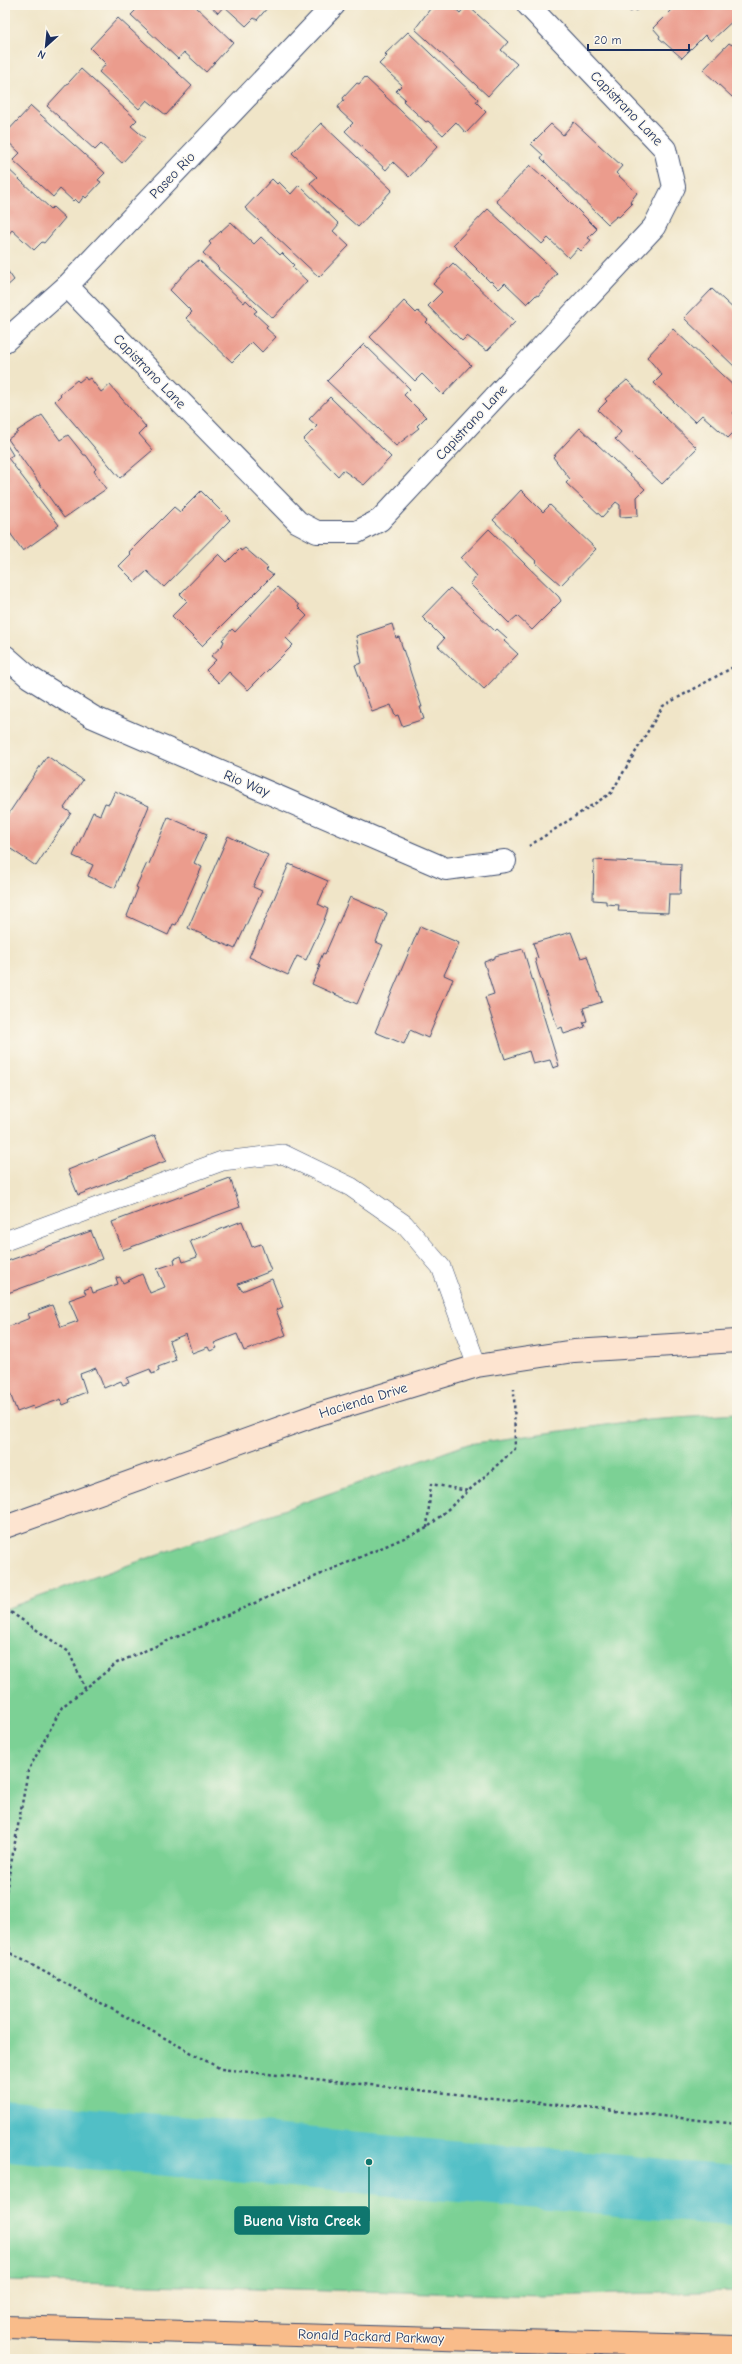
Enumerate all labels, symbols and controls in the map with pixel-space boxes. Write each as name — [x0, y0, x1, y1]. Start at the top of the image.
north arrow — [26, 26, 66, 66]
scale bar — [588, 26, 689, 52]
text: 20 m — [594, 33, 622, 47]
text: N — [36, 47, 48, 62]
street label: Capistrano Lane — [587, 67, 667, 149]
street label: Paseo Rio — [146, 148, 199, 202]
street label: Capistrano Lane — [110, 330, 190, 412]
street label: Capistrano Lane — [432, 381, 511, 464]
street label: Rio Way — [221, 766, 273, 801]
street label: Hacienda Drive — [317, 1379, 409, 1422]
callout: Buena Vista Creek — [235, 2207, 369, 2234]
text: Buena Vista Creek — [243, 2212, 362, 2230]
street label: Ronald Packard Parkway — [298, 2325, 445, 2348]

